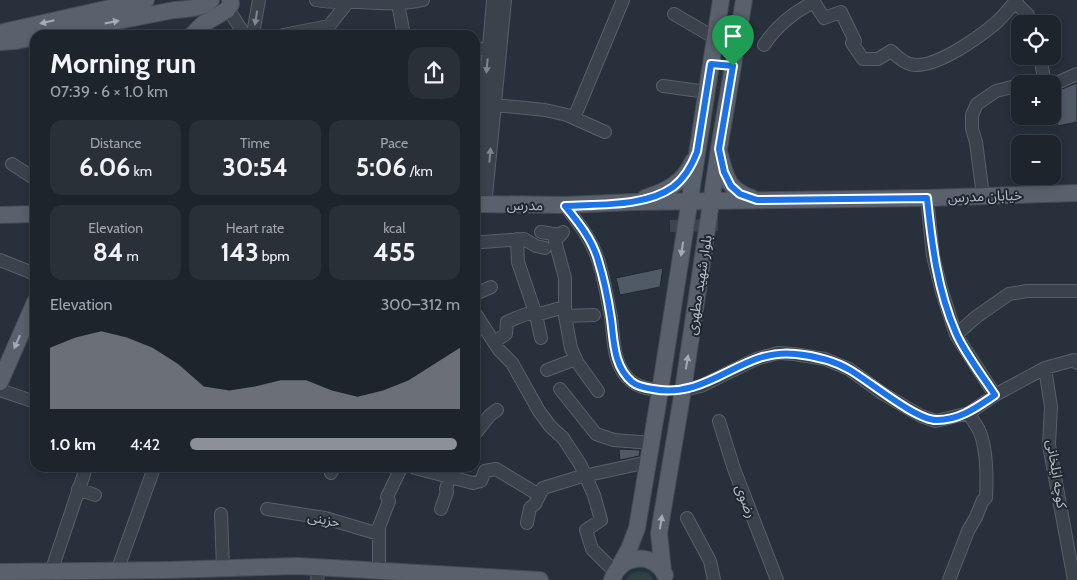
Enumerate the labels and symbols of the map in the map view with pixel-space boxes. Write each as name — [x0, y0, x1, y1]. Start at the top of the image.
one-way arrow — [251, 10, 259, 26]
pin — [712, 15, 754, 66]
one-way arrow — [40, 18, 55, 26]
one-way arrow — [105, 18, 120, 26]
one-way arrow — [483, 58, 491, 74]
one-way arrow — [486, 147, 494, 163]
street label: خیابان مدرس — [947, 186, 1023, 206]
street label: مدرس — [507, 196, 543, 214]
street label: بلوار شهید مطهری — [682, 234, 716, 336]
one-way arrow — [678, 241, 686, 257]
one-way arrow — [13, 335, 21, 349]
one-way arrow — [683, 353, 691, 369]
street label: کوچه ایلخانی — [1042, 438, 1071, 510]
street label: رضوی — [731, 482, 761, 520]
street label: حزینی — [306, 507, 342, 531]
one-way arrow — [657, 514, 665, 530]

